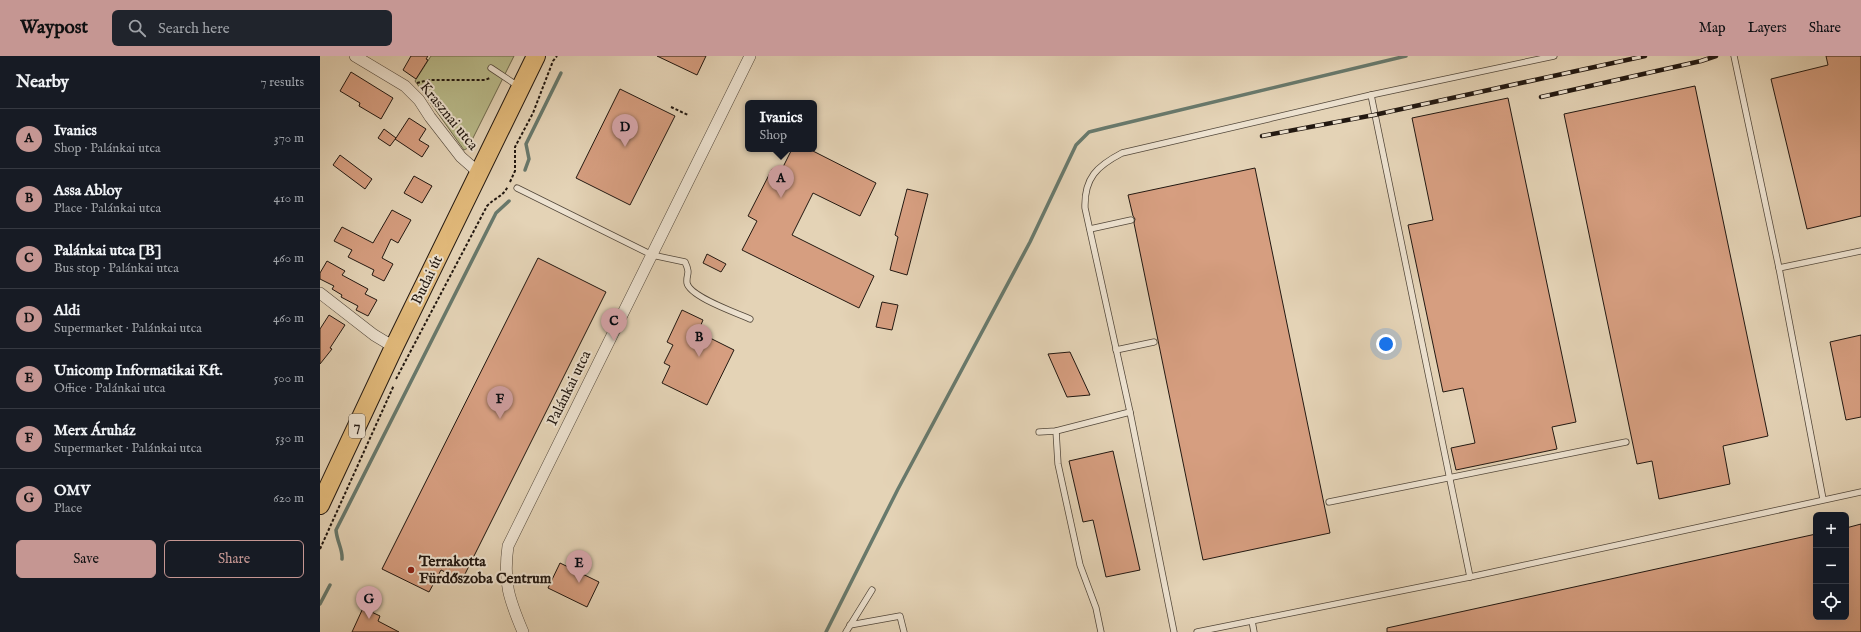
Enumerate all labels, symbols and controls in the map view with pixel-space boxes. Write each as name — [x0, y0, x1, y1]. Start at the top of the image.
search box — [112, 10, 392, 46]
text: Waypost — [20, 16, 88, 40]
icon: search — [126, 17, 148, 39]
text: Search here — [158, 19, 230, 38]
text: Map — [1699, 19, 1726, 37]
text: Layers — [1748, 19, 1787, 37]
text: Share — [1809, 19, 1841, 37]
text: Nearby — [16, 72, 69, 93]
text: 7 results — [260, 74, 304, 91]
street label: Krasznai utca — [416, 78, 483, 154]
popup — [745, 100, 817, 152]
text: Ivanics — [760, 108, 802, 127]
pin: D — [612, 114, 638, 147]
text: Ivanics — [54, 121, 97, 140]
text: Shop — [760, 127, 787, 144]
text: A — [25, 130, 33, 147]
text: 370 m — [274, 130, 304, 147]
text: Shop · Palánkai utca — [54, 140, 161, 157]
pin: A — [768, 165, 794, 198]
text: Assa Abloy — [54, 181, 122, 200]
text: B — [25, 190, 33, 207]
text: 410 m — [274, 190, 304, 207]
text: Place · Palánkai utca — [54, 200, 161, 217]
text: Palánkai utca [B] — [54, 241, 161, 260]
text: C — [24, 250, 34, 267]
text: 460 m — [273, 250, 304, 267]
street label: Budai út — [407, 252, 447, 308]
text: Bus stop · Palánkai utca — [54, 260, 179, 277]
text: Aldi — [54, 301, 80, 320]
pin: C — [601, 308, 627, 341]
text: D — [24, 310, 34, 327]
text: 460 m — [273, 310, 304, 327]
text: Supermarket · Palánkai utca — [54, 320, 202, 337]
pin: B — [686, 324, 712, 357]
your location — [1376, 334, 1396, 354]
street label: Palánkai utca — [543, 347, 596, 429]
text: Unicomp Informatikai Kft. — [54, 361, 223, 380]
text: E — [24, 370, 34, 387]
text: 500 m — [274, 370, 304, 387]
text: Office · Palánkai utca — [54, 380, 165, 397]
pin: F — [487, 386, 513, 419]
road number: 7 — [349, 414, 365, 438]
text: Merx Áruház — [54, 421, 136, 440]
text: F — [25, 430, 33, 447]
text: 530 m — [275, 430, 304, 447]
text: Supermarket · Palánkai utca — [54, 440, 202, 457]
text: OMV — [54, 481, 90, 500]
text: G — [24, 490, 34, 507]
text: 620 m — [273, 490, 304, 507]
text: Place — [54, 500, 82, 517]
map controls — [1813, 512, 1849, 620]
button: + — [1813, 512, 1849, 548]
button: Save — [16, 540, 156, 578]
button: Share — [164, 540, 304, 578]
button: − — [1813, 548, 1849, 584]
pin: E — [566, 550, 592, 583]
place label: Terrakotta Fürdőszoba Centrum — [418, 552, 552, 588]
marker: Terrakotta Fürdőszoba Centrum — [406, 565, 416, 575]
button: locate — [1813, 584, 1849, 620]
pin: G — [356, 586, 382, 619]

